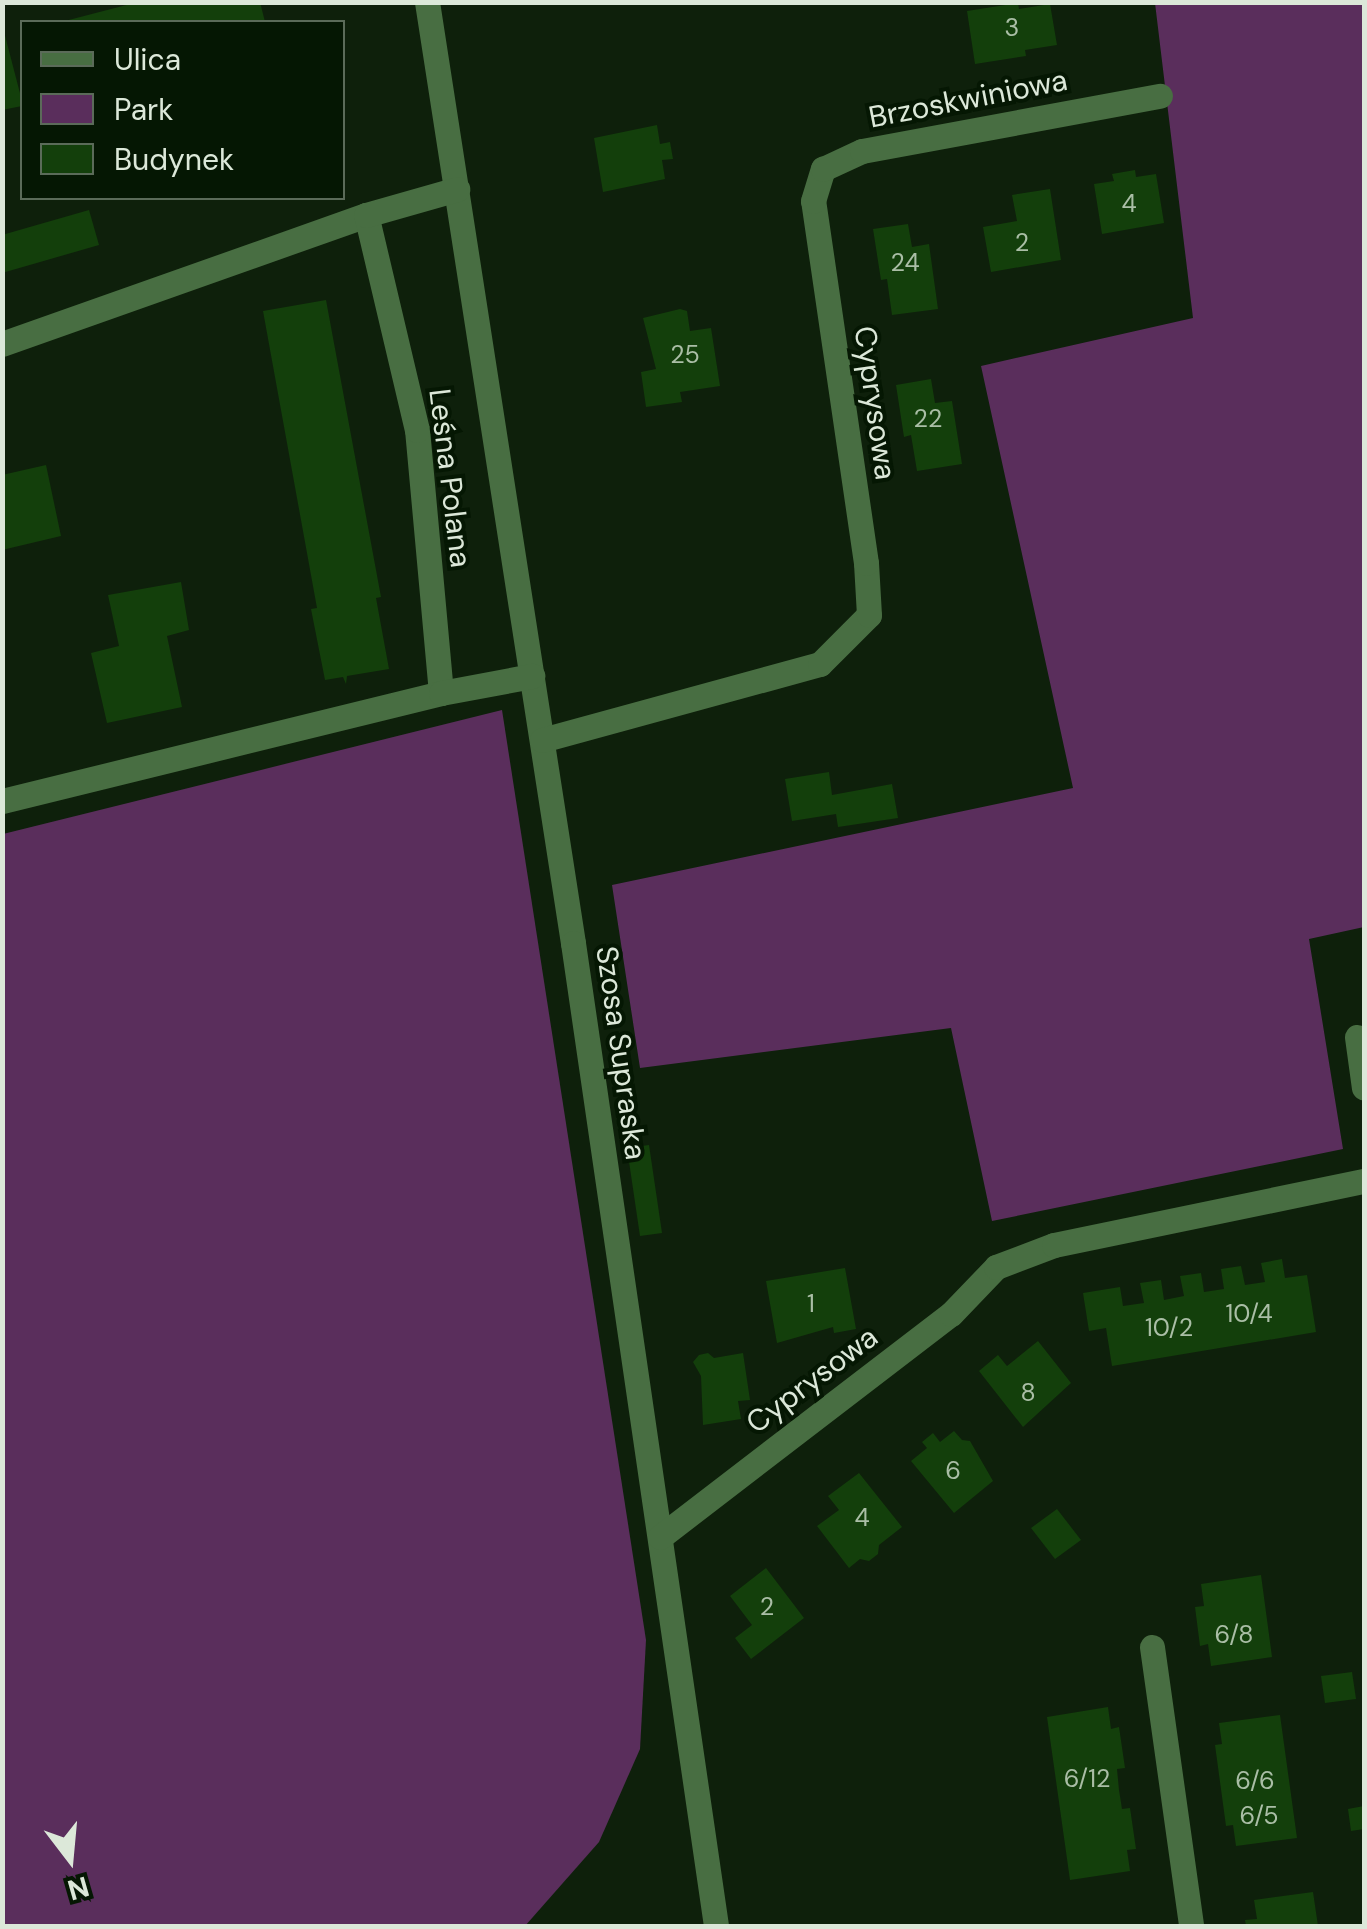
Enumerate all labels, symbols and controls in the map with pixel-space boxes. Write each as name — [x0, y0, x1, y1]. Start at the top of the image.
house number: 3 — [1005, 13, 1019, 43]
legend — [20, 20, 345, 200]
text: Ulica — [114, 40, 181, 79]
street label: Brzoskwiniowa — [866, 62, 1070, 136]
text: Park — [114, 90, 173, 129]
text: Budynek — [114, 140, 234, 179]
house number: 4 — [1121, 189, 1137, 219]
house number: 2 — [1015, 228, 1029, 258]
house number: 24 — [890, 248, 920, 278]
street label: Cyprysowa — [846, 324, 904, 482]
house number: 25 — [670, 340, 700, 370]
street label: Leśna Polana — [421, 387, 479, 569]
house number: 22 — [914, 404, 942, 434]
street label: Szosa Supraska — [588, 944, 654, 1162]
house number: 1 — [807, 1289, 815, 1319]
house number: 10/4 — [1225, 1299, 1273, 1329]
house number: 10/2 — [1145, 1313, 1193, 1343]
street label: Cyprysowa — [739, 1319, 885, 1441]
house number: 8 — [1020, 1378, 1036, 1408]
house number: 6 — [945, 1456, 961, 1486]
house number: 4 — [854, 1503, 870, 1533]
house number: 2 — [760, 1592, 774, 1622]
house number: 6/8 — [1215, 1620, 1253, 1650]
house number: 6/12 — [1064, 1764, 1110, 1794]
house number: 6/6 — [1235, 1766, 1275, 1796]
house number: 6/5 — [1239, 1801, 1279, 1831]
north arrow — [20, 1809, 120, 1909]
text: N — [63, 1868, 93, 1909]

